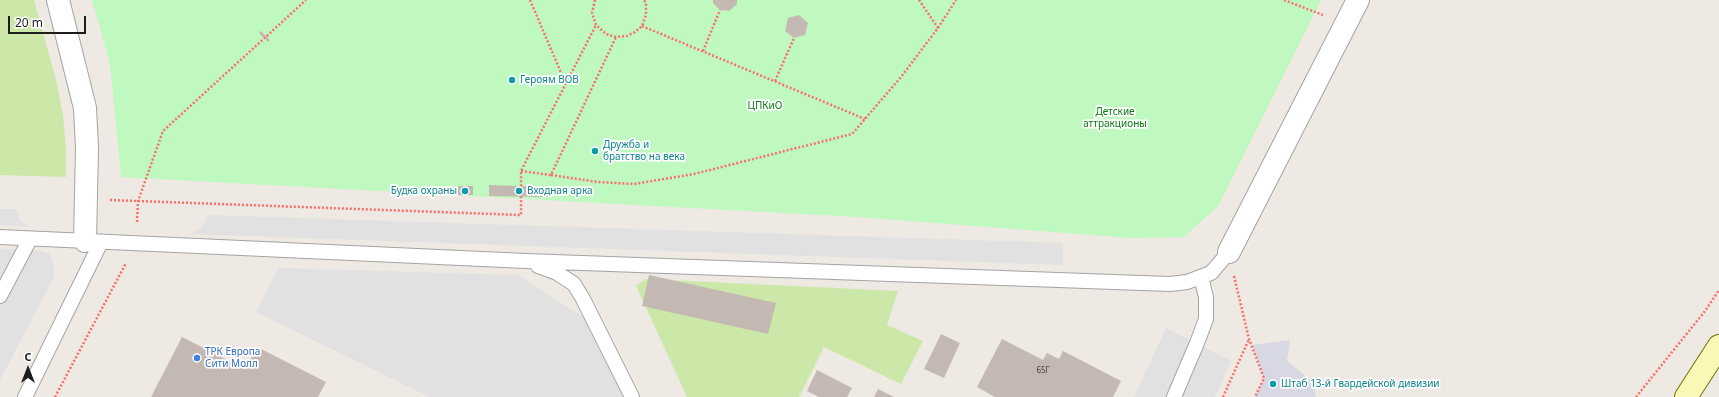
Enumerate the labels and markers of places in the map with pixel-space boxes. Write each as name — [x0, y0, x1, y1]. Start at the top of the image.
place label: Героям ВОВ — [520, 74, 579, 86]
marker: Героям ВОВ — [507, 75, 517, 85]
place label: Дружба и братство на века — [603, 139, 685, 162]
marker: Дружба и братство на века — [590, 146, 600, 156]
place label: Будка охраны — [391, 185, 457, 197]
place label: Входная арка — [527, 185, 593, 197]
marker: Будка охраны — [460, 186, 470, 196]
marker: Входная арка — [514, 186, 524, 196]
place label: ТРК Европа Сити Молл — [205, 346, 260, 370]
marker: ТРК Европа Сити Молл — [192, 353, 202, 363]
place label: Штаб 13-й Гвардейской дивизии — [1281, 378, 1440, 390]
marker: Штаб 13-й Гвардейской дивизии — [1268, 379, 1278, 389]

